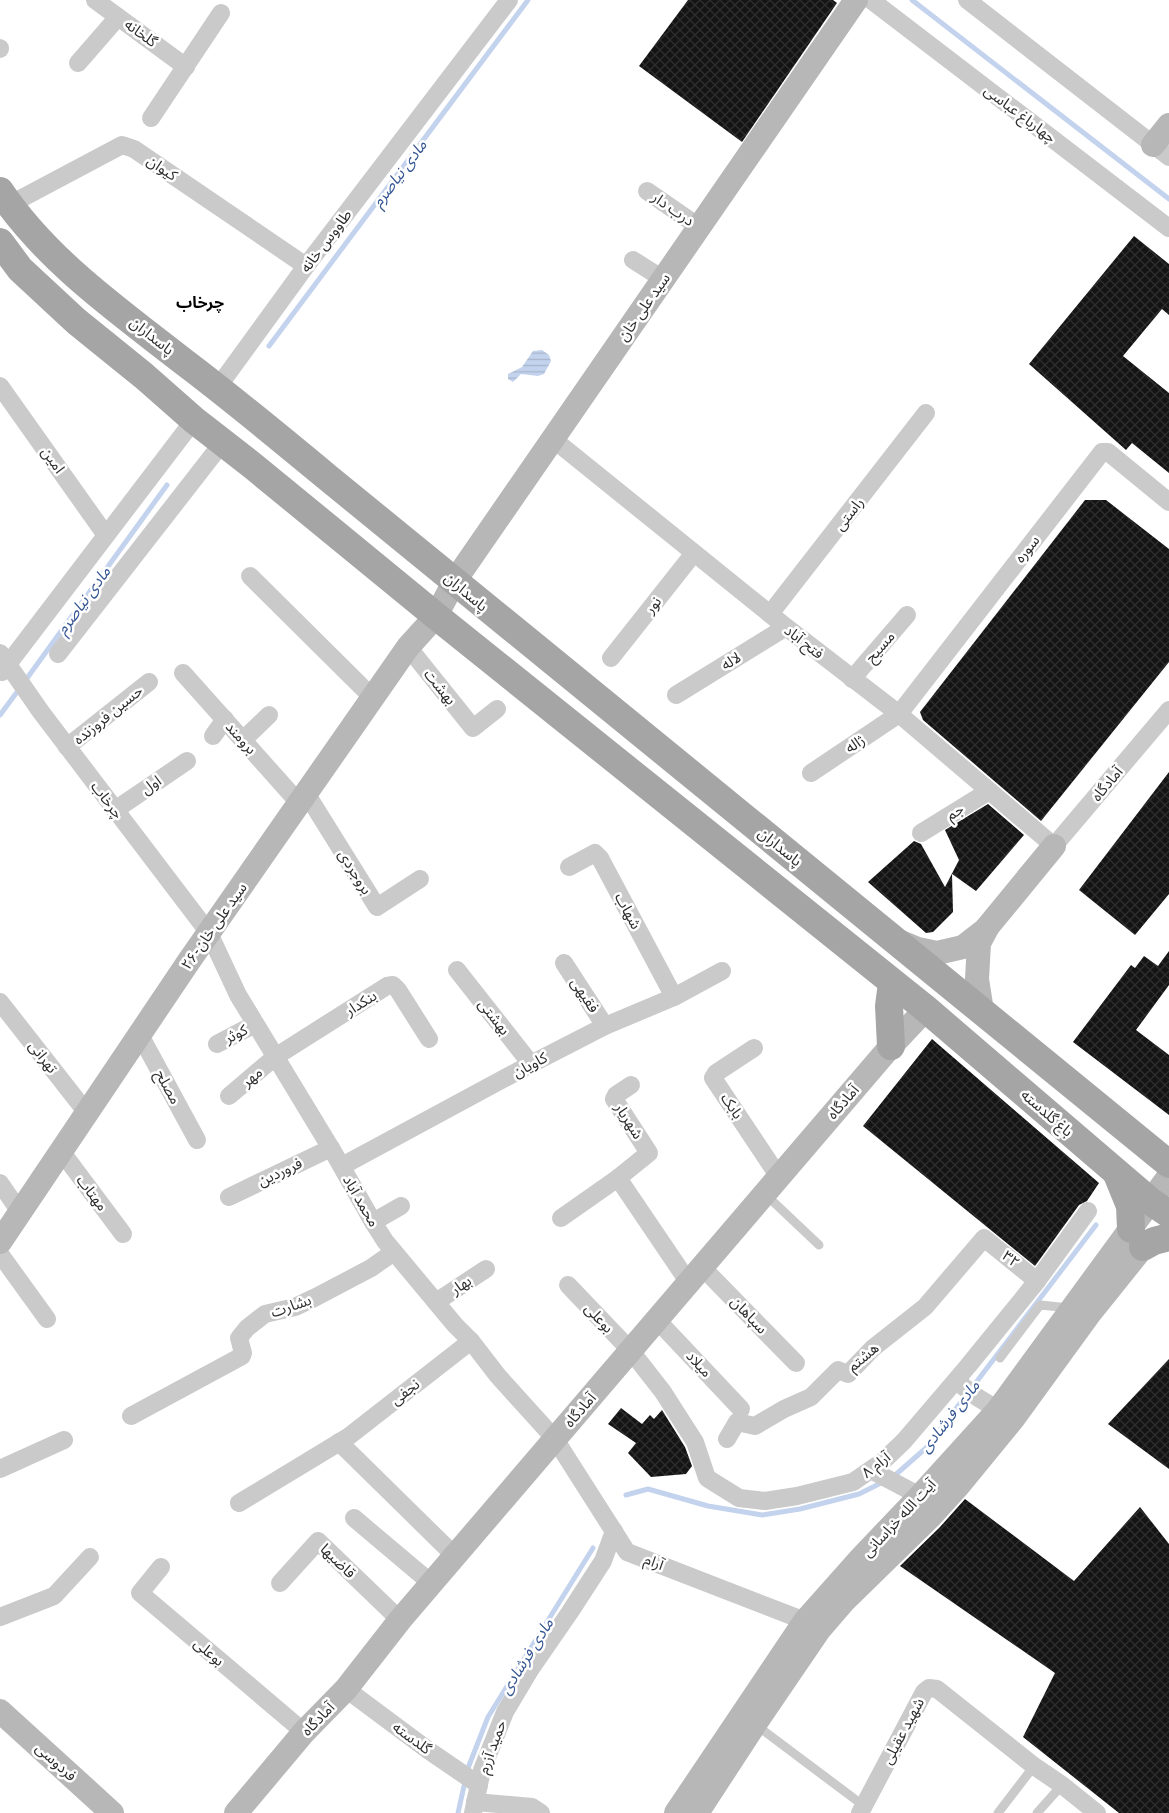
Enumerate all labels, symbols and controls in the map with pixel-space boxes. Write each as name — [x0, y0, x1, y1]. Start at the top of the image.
street label: گلخانه — [120, 16, 161, 53]
street label: چهارباغ عباسی — [979, 82, 1059, 149]
water label: مادی نیاصرم — [368, 136, 434, 213]
street label: کیوان — [142, 152, 181, 187]
street label: درب دار — [646, 188, 697, 232]
street label: طاووس خانه — [297, 207, 357, 277]
street label: سید علی خان — [615, 270, 676, 346]
district label: چرخاب — [176, 294, 224, 314]
street label: پاسداران — [125, 314, 177, 360]
street label: امین — [36, 444, 68, 478]
street label: راستی — [831, 494, 869, 535]
street label: سوره — [1012, 532, 1045, 568]
water label: مادی نیاصرم — [53, 563, 117, 641]
street label: پاسداران — [439, 569, 491, 617]
street label: نور — [641, 594, 667, 619]
street label: فتح آباد — [779, 622, 827, 665]
street label: مسیح — [862, 628, 901, 668]
street label: لاله — [718, 649, 745, 676]
street label: بهشت — [419, 666, 459, 710]
street label: حسین فروزنده — [70, 682, 148, 750]
street label: برومند — [220, 719, 260, 759]
street label: ژاله — [842, 732, 869, 759]
street label: آمادگاه — [1088, 763, 1129, 806]
street label: اول — [138, 773, 166, 800]
street label: چرخاب — [85, 778, 126, 824]
street label: جم — [943, 801, 968, 826]
street label: پاسداران — [753, 825, 805, 872]
street label: بروجردی — [333, 847, 375, 899]
street label: ۲۶-سید علی خان — [178, 879, 252, 974]
street label: شهاب — [609, 890, 644, 933]
street label: فقیهی — [565, 975, 602, 1017]
street label: بنکدار — [342, 987, 381, 1022]
street label: بهشتی — [473, 996, 513, 1040]
street label: کوثر — [221, 1021, 252, 1050]
street label: تهرانی — [23, 1038, 60, 1078]
street label: کاویان — [510, 1049, 552, 1083]
street label: مهر — [238, 1064, 267, 1093]
street label: مصلح — [149, 1067, 184, 1109]
street label: آمادگاه — [824, 1081, 865, 1124]
street label: باغ گلدسته — [1015, 1086, 1076, 1143]
street label: بابک — [715, 1090, 746, 1123]
street label: شهریار — [609, 1099, 646, 1144]
street label: فروردین — [255, 1155, 306, 1192]
street label: مهتاب — [71, 1172, 111, 1216]
street label: محمد آباد — [337, 1172, 382, 1231]
street label: ۳۲ — [997, 1247, 1023, 1273]
street label: بهار — [447, 1272, 476, 1301]
street label: بشارت — [269, 1292, 314, 1323]
street label: سپاهان — [725, 1293, 771, 1339]
street label: بوعلی — [579, 1300, 617, 1338]
street label: هشتم — [844, 1339, 884, 1377]
street label: میلاد — [681, 1348, 715, 1382]
street label: نجفی — [387, 1376, 424, 1411]
water label: مادی فرشادی — [916, 1377, 985, 1457]
street label: آمادگاه — [561, 1389, 602, 1432]
street label: ۸ آرام — [859, 1448, 896, 1483]
street label: آیت الله خراسانی — [859, 1476, 942, 1562]
street label: قاضیها — [315, 1541, 359, 1584]
street label: آرام — [641, 1551, 667, 1576]
water label: مادی فرشادی — [496, 1615, 559, 1699]
street label: بوعلی — [189, 1635, 227, 1671]
street label: شهید عقیلی — [879, 1695, 930, 1768]
street label: آمادگاه — [299, 1699, 340, 1741]
street label: حمید آزرم — [475, 1718, 512, 1777]
street label: گلدسته — [388, 1719, 435, 1760]
street label: فردوسی — [30, 1740, 80, 1787]

